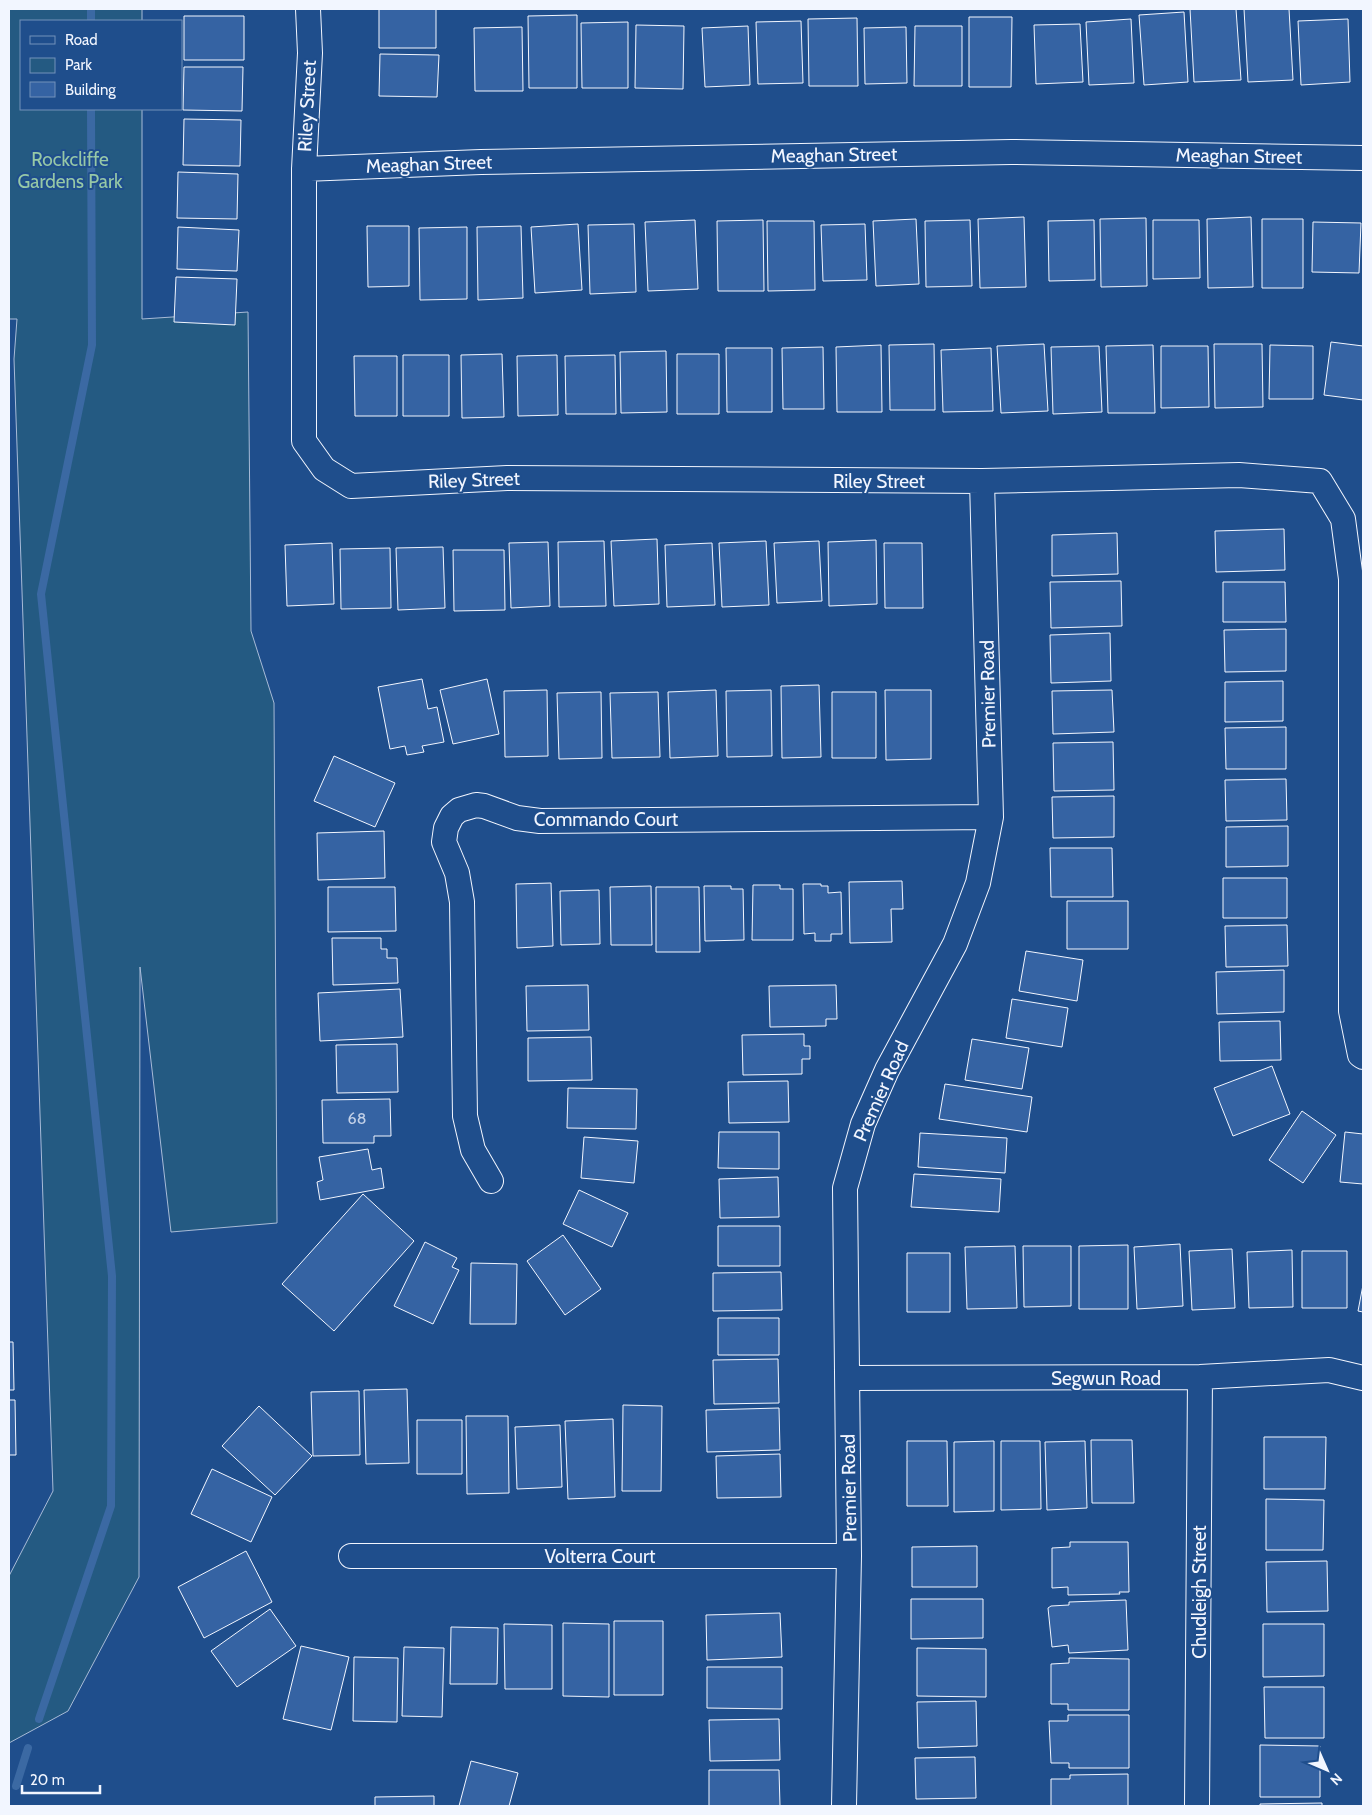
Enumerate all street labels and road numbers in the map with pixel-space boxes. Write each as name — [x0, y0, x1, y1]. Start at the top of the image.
street label: Riley Street — [293, 59, 321, 153]
street label: Meaghan Street — [770, 142, 898, 168]
street label: Meaghan Street — [1175, 143, 1303, 169]
street label: Meaghan Street — [365, 150, 493, 178]
street label: Riley Street — [428, 467, 521, 493]
street label: Riley Street — [833, 470, 926, 493]
street label: Premier Road — [976, 640, 1000, 748]
street label: Commando Court — [534, 808, 679, 831]
street label: Premier Road — [849, 1037, 913, 1145]
street label: Segwun Road — [1051, 1367, 1161, 1390]
street label: Premier Road — [837, 1434, 861, 1542]
street label: Chudleigh Street — [1188, 1525, 1211, 1659]
street label: Volterra Court — [545, 1545, 656, 1568]

